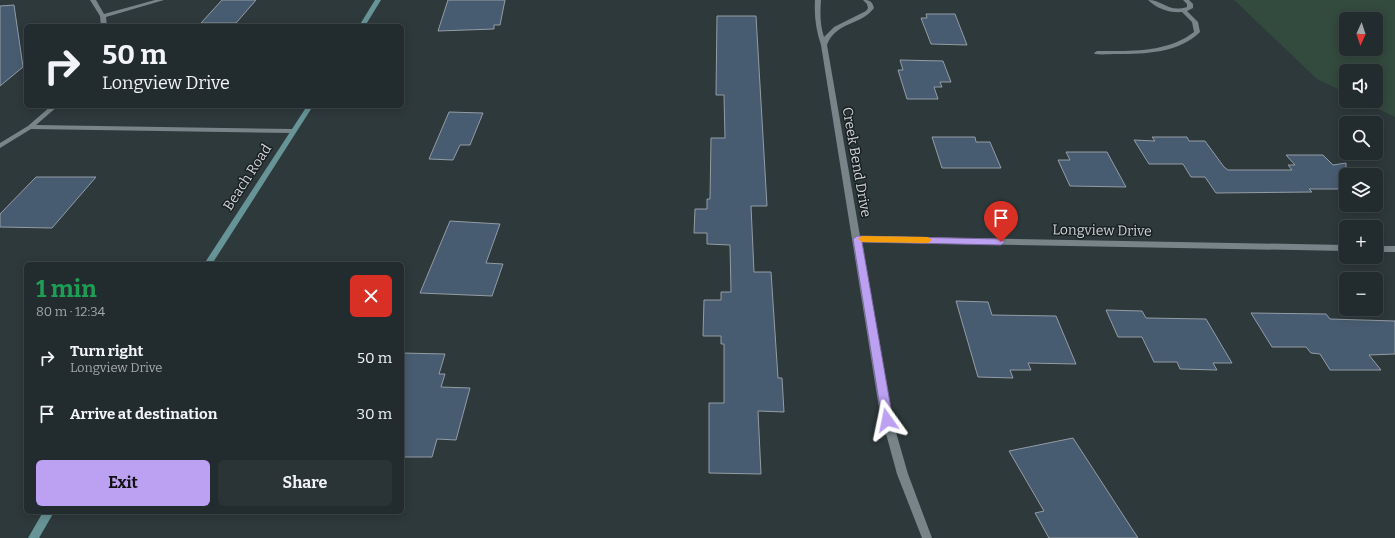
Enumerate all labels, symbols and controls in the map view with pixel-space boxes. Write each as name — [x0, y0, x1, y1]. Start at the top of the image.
north arrow — [1339, 12, 1383, 56]
map controls — [1339, 12, 1383, 316]
text: 50 m — [102, 38, 167, 71]
icon: right — [36, 40, 88, 92]
button: sound — [1339, 64, 1383, 108]
text: Longview Drive — [102, 72, 230, 94]
street label: Creek Bend Drive — [838, 106, 875, 218]
button: search — [1339, 116, 1383, 160]
street label: Beach Road — [220, 141, 275, 214]
button: layers — [1339, 168, 1383, 212]
pin — [984, 201, 1018, 242]
icon: arrive — [990, 207, 1012, 229]
button: + — [1339, 220, 1383, 264]
street label: Longview Drive — [1052, 221, 1152, 240]
button: − — [1339, 272, 1383, 316]
text: 1 min — [36, 275, 97, 303]
button: close — [350, 275, 392, 317]
text: 80 m · 12:34 — [36, 304, 105, 319]
text: Turn right — [70, 342, 143, 360]
icon: right — [36, 347, 58, 369]
text: 50 m — [357, 349, 392, 367]
text: Longview Drive — [70, 360, 162, 375]
position arrow — [866, 399, 908, 441]
icon: arrive — [36, 403, 58, 425]
text: Arrive at destination — [70, 405, 217, 423]
text: 30 m — [357, 405, 392, 423]
button: Exit — [36, 460, 210, 506]
button: Share — [218, 460, 392, 506]

